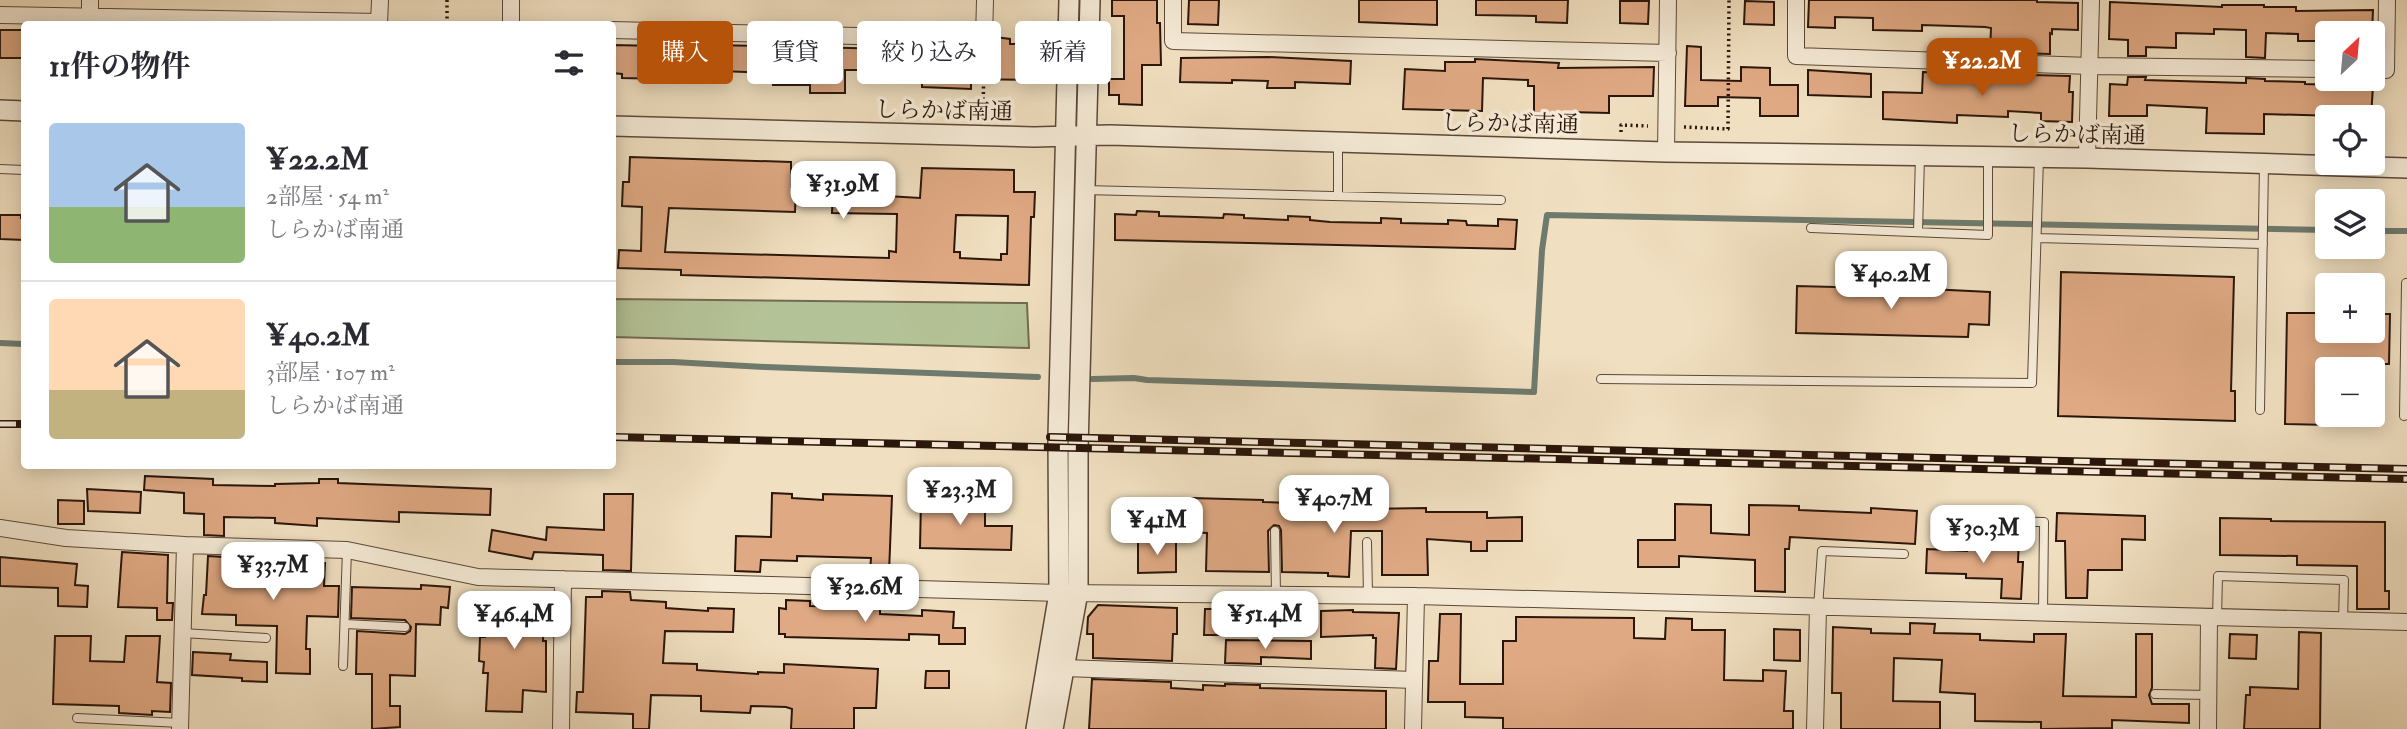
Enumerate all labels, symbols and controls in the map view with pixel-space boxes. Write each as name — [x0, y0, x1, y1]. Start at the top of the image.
chip: 購入 — [637, 21, 733, 84]
chip: 賃貸 — [747, 21, 843, 84]
chip: 絞り込み — [857, 21, 1001, 84]
chip: 新着 — [1015, 21, 1111, 84]
north arrow — [2315, 21, 2385, 91]
map controls — [2315, 21, 2385, 427]
pin: ¥22.2M — [1925, 38, 2039, 98]
icon: filters — [550, 44, 588, 82]
text: ¥22.2M — [1943, 46, 2021, 75]
text: 11件の物件 — [49, 48, 190, 85]
street label: しらかば南通 — [875, 95, 1013, 126]
button: locate — [2315, 105, 2385, 175]
street label: しらかば南通 — [1441, 108, 1579, 139]
street label: しらかば南通 — [2008, 119, 2146, 150]
text: ¥22.2M — [266, 141, 369, 178]
icon: home — [105, 151, 189, 235]
pin: ¥31.9M — [786, 162, 900, 221]
text: ¥31.9M — [807, 169, 879, 198]
text: 2部屋 · 54 m² — [266, 182, 389, 211]
button: layers — [2315, 189, 2385, 259]
text: しらかば南通 — [266, 215, 404, 244]
pin: ¥40.2M — [1834, 252, 1948, 311]
text: ¥40.2M — [1851, 259, 1931, 288]
button: + — [2315, 273, 2385, 343]
text: ¥40.2M — [266, 317, 370, 354]
icon: home — [105, 327, 189, 411]
button: − — [2315, 357, 2385, 427]
text: 3部屋 · 107 m² — [266, 358, 395, 387]
text: しらかば南通 — [266, 391, 404, 420]
pin: ¥23.3M — [903, 468, 1017, 527]
text: ¥23.3M — [923, 475, 997, 504]
pin: ¥40.7M — [1277, 476, 1391, 535]
text: ¥40.7M — [1295, 483, 1373, 512]
pin: ¥41M — [1116, 498, 1198, 557]
text: ¥41M — [1127, 505, 1187, 534]
pin: ¥30.3M — [1926, 505, 2040, 565]
text: ¥30.3M — [1946, 513, 2020, 542]
pin: ¥33.7M — [216, 542, 330, 602]
text: ¥33.7M — [237, 550, 309, 579]
pin: ¥32.6M — [808, 564, 922, 624]
text: ¥32.6M — [827, 572, 903, 601]
pin: ¥46.4M — [457, 592, 571, 651]
pin: ¥51.4M — [1208, 592, 1322, 651]
text: ¥46.4M — [474, 599, 554, 628]
text: ¥51.4M — [1227, 599, 1303, 628]

